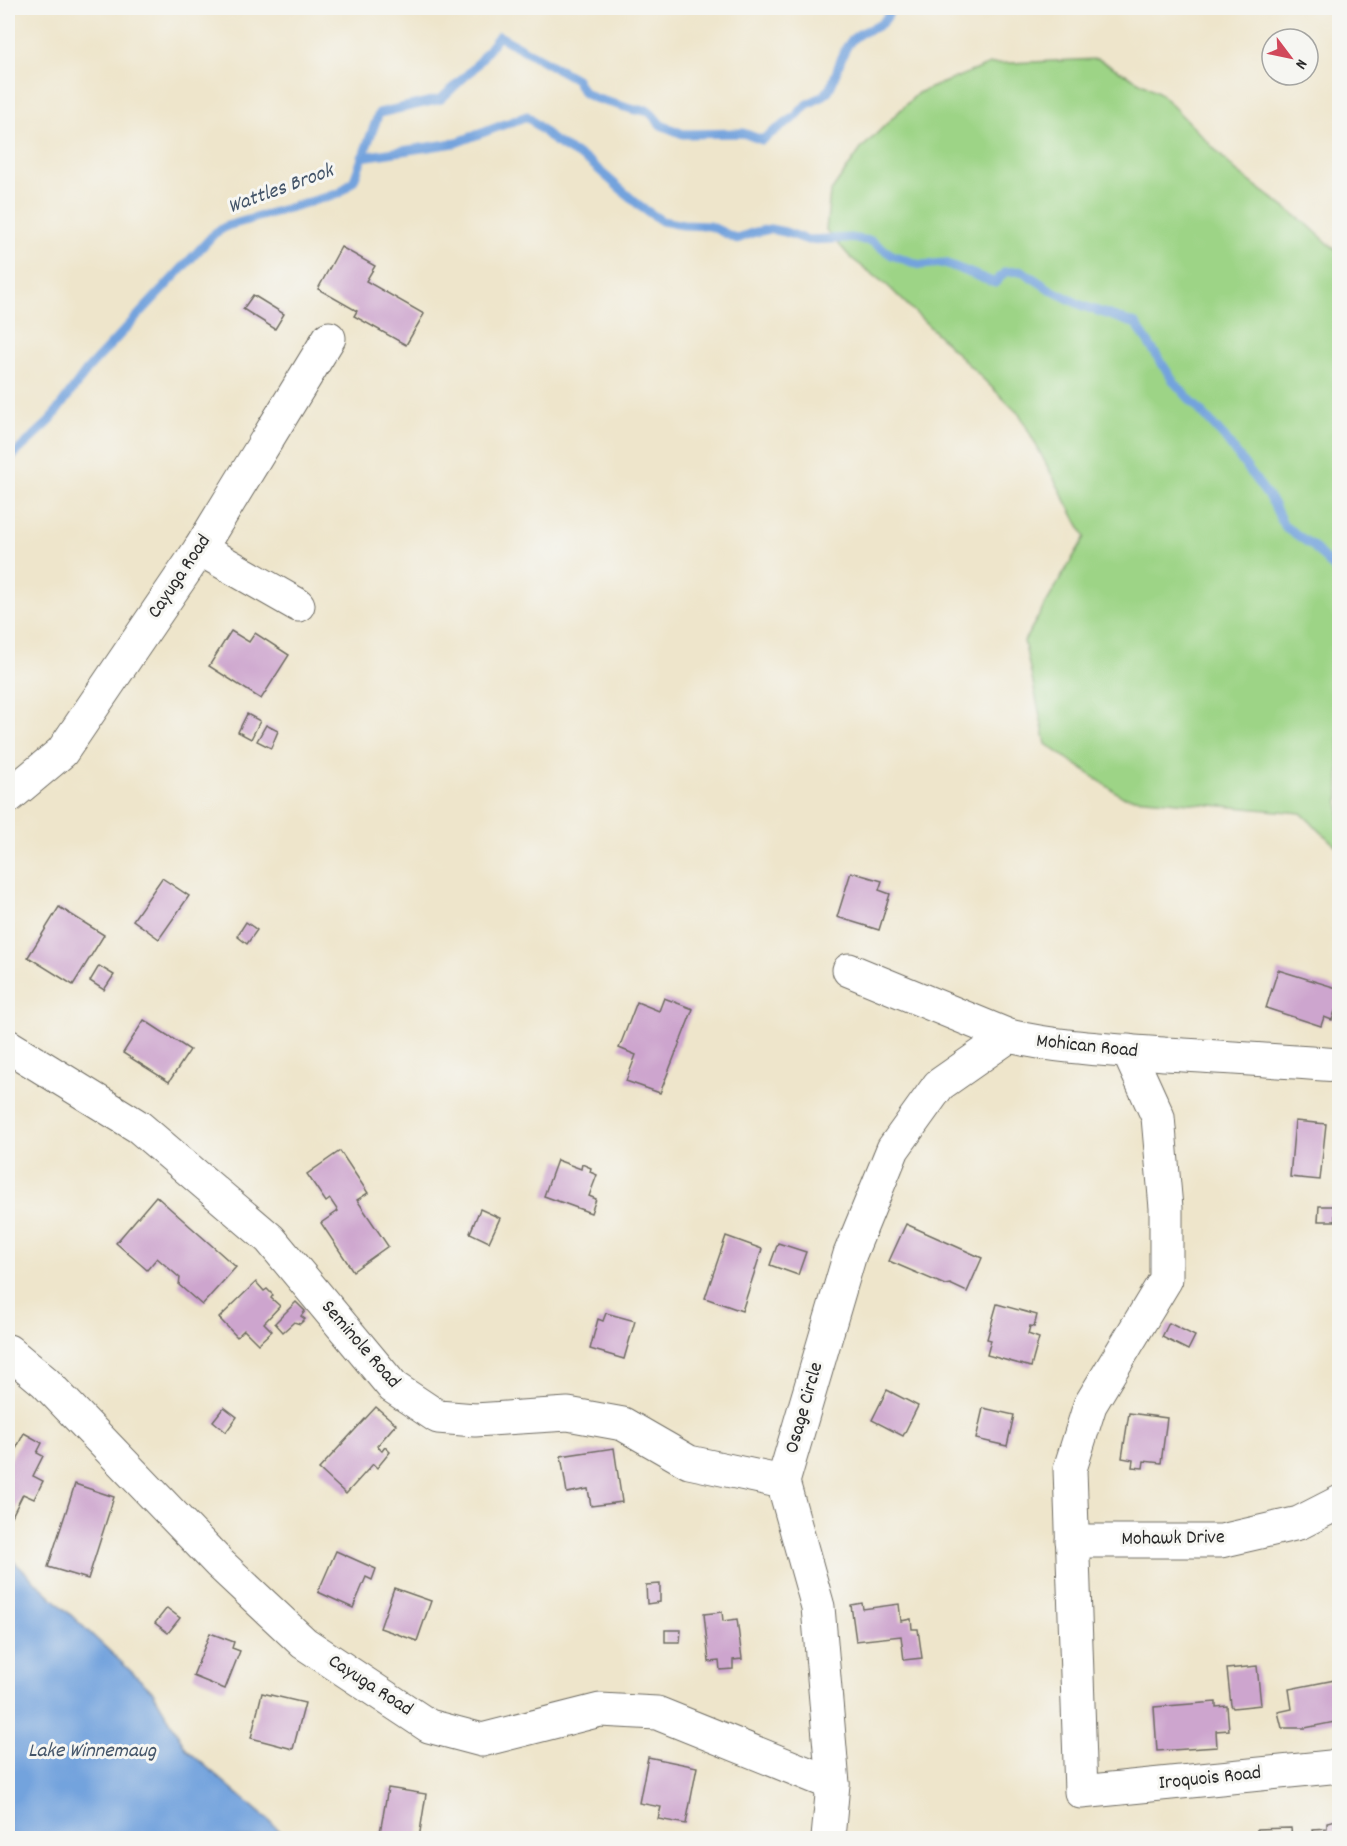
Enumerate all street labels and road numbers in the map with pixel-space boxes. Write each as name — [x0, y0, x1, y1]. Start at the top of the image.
street label: Cayuga Road — [142, 529, 218, 625]
street label: Mohican Road — [1035, 1028, 1139, 1066]
street label: Seminole Road — [314, 1295, 406, 1395]
street label: Osage Circle — [779, 1359, 831, 1457]
street label: Mohawk Drive — [1121, 1524, 1225, 1554]
street label: Cayuga Road — [322, 1648, 418, 1724]
street label: Iroquois Road — [1157, 1760, 1263, 1798]

